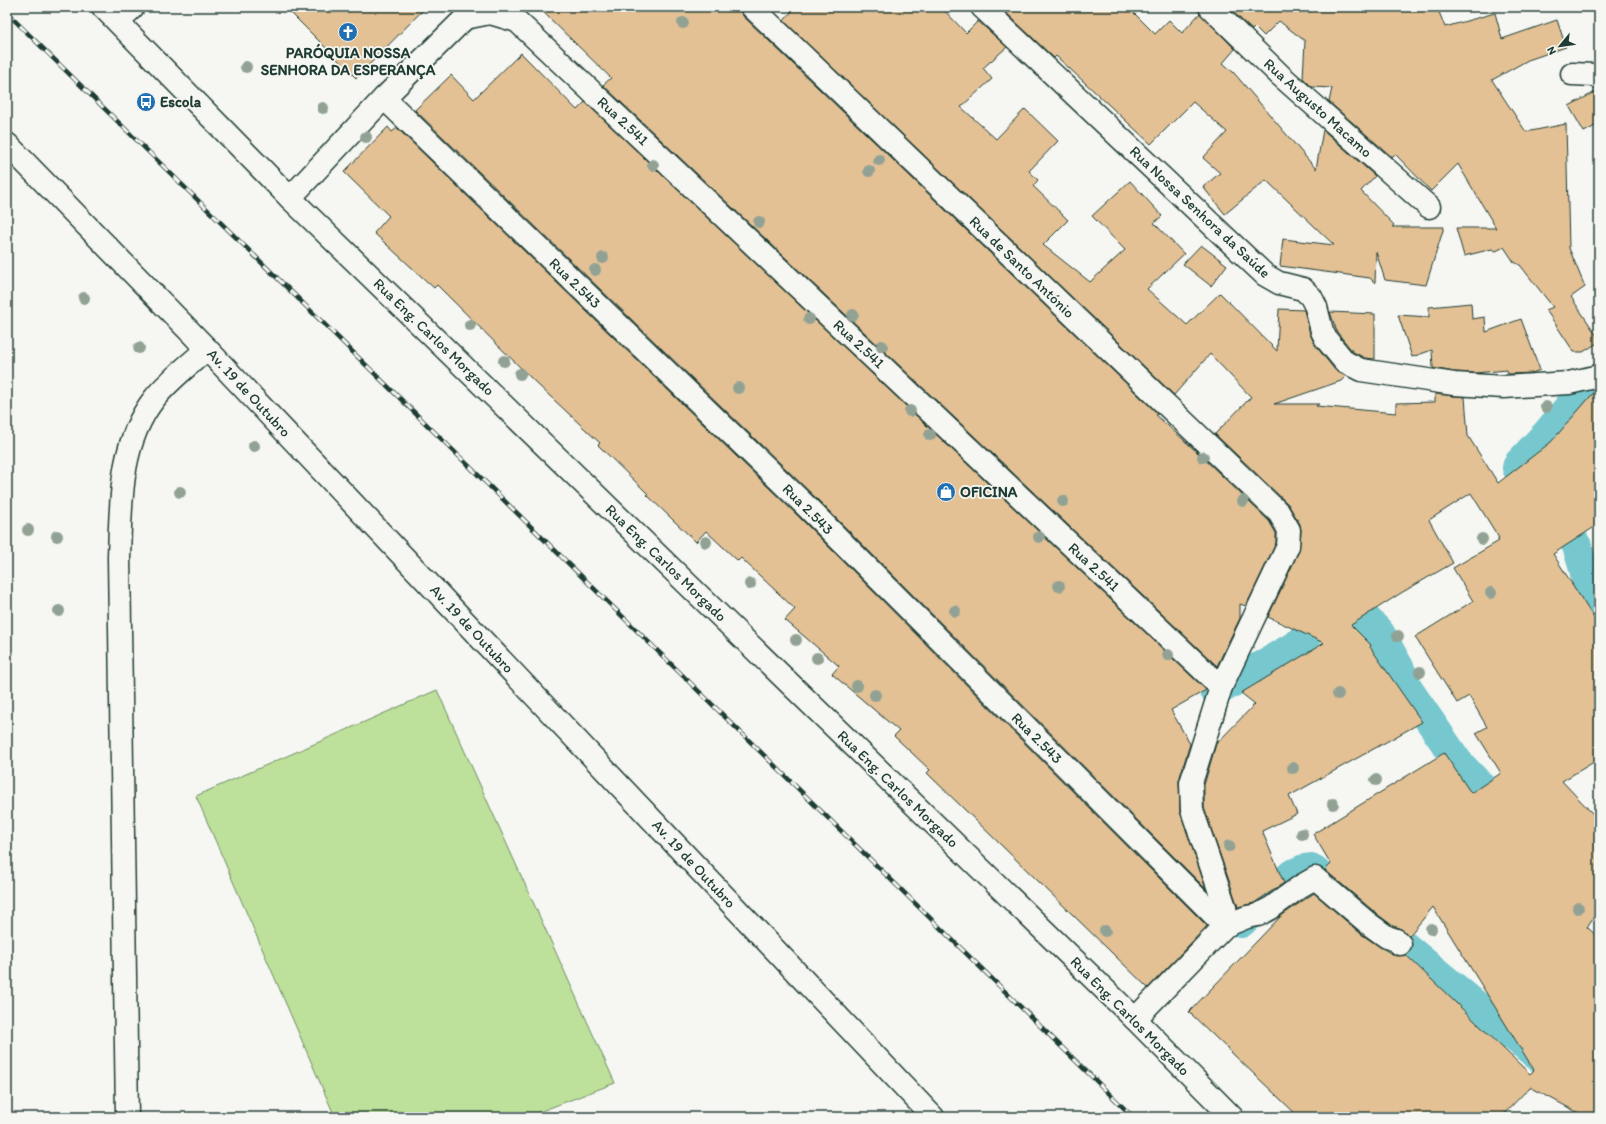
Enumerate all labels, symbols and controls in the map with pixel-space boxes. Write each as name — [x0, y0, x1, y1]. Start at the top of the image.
church icon: PARÓQUIA NOSSA SENHORA DA ESPERANÇA — [337, 21, 359, 43]
north arrow — [1540, 26, 1580, 66]
place label: PARÓQUIA NOSSA SENHORA DA ESPERANÇA — [261, 43, 436, 80]
text: N — [1544, 44, 1559, 57]
street label: Rua Augusto Macamo — [1260, 55, 1376, 161]
bus stop icon: Escola — [135, 91, 157, 113]
place label: Escola — [160, 93, 202, 111]
street label: Rua 2.541 — [594, 93, 652, 149]
street label: Rua Nossa Senhora da Saúde — [1126, 142, 1274, 282]
street label: Rua de Santo António — [966, 212, 1078, 322]
street label: Rua 2.543 — [545, 254, 605, 312]
street label: Rua Eng. Carlos Morgado — [370, 274, 498, 400]
street label: Rua 2.541 — [830, 316, 888, 372]
street label: Av. 19 de Outubro — [203, 345, 295, 441]
street label: Rua 2.543 — [779, 480, 837, 538]
shop icon: OFICINA — [935, 481, 957, 503]
place label: OFICINA — [960, 483, 1018, 501]
street label: Rua Eng. Carlos Morgado — [602, 500, 730, 626]
street label: Rua 2.541 — [1065, 539, 1123, 595]
street label: Av. 19 de Outubro — [426, 581, 518, 677]
street label: Rua 2.543 — [1008, 709, 1066, 767]
street label: Rua Eng. Carlos Morgado — [834, 726, 962, 852]
street label: Av. 19 de Outubro — [648, 816, 740, 912]
street label: Rua Eng. Carlos Morgado — [1067, 953, 1193, 1079]

